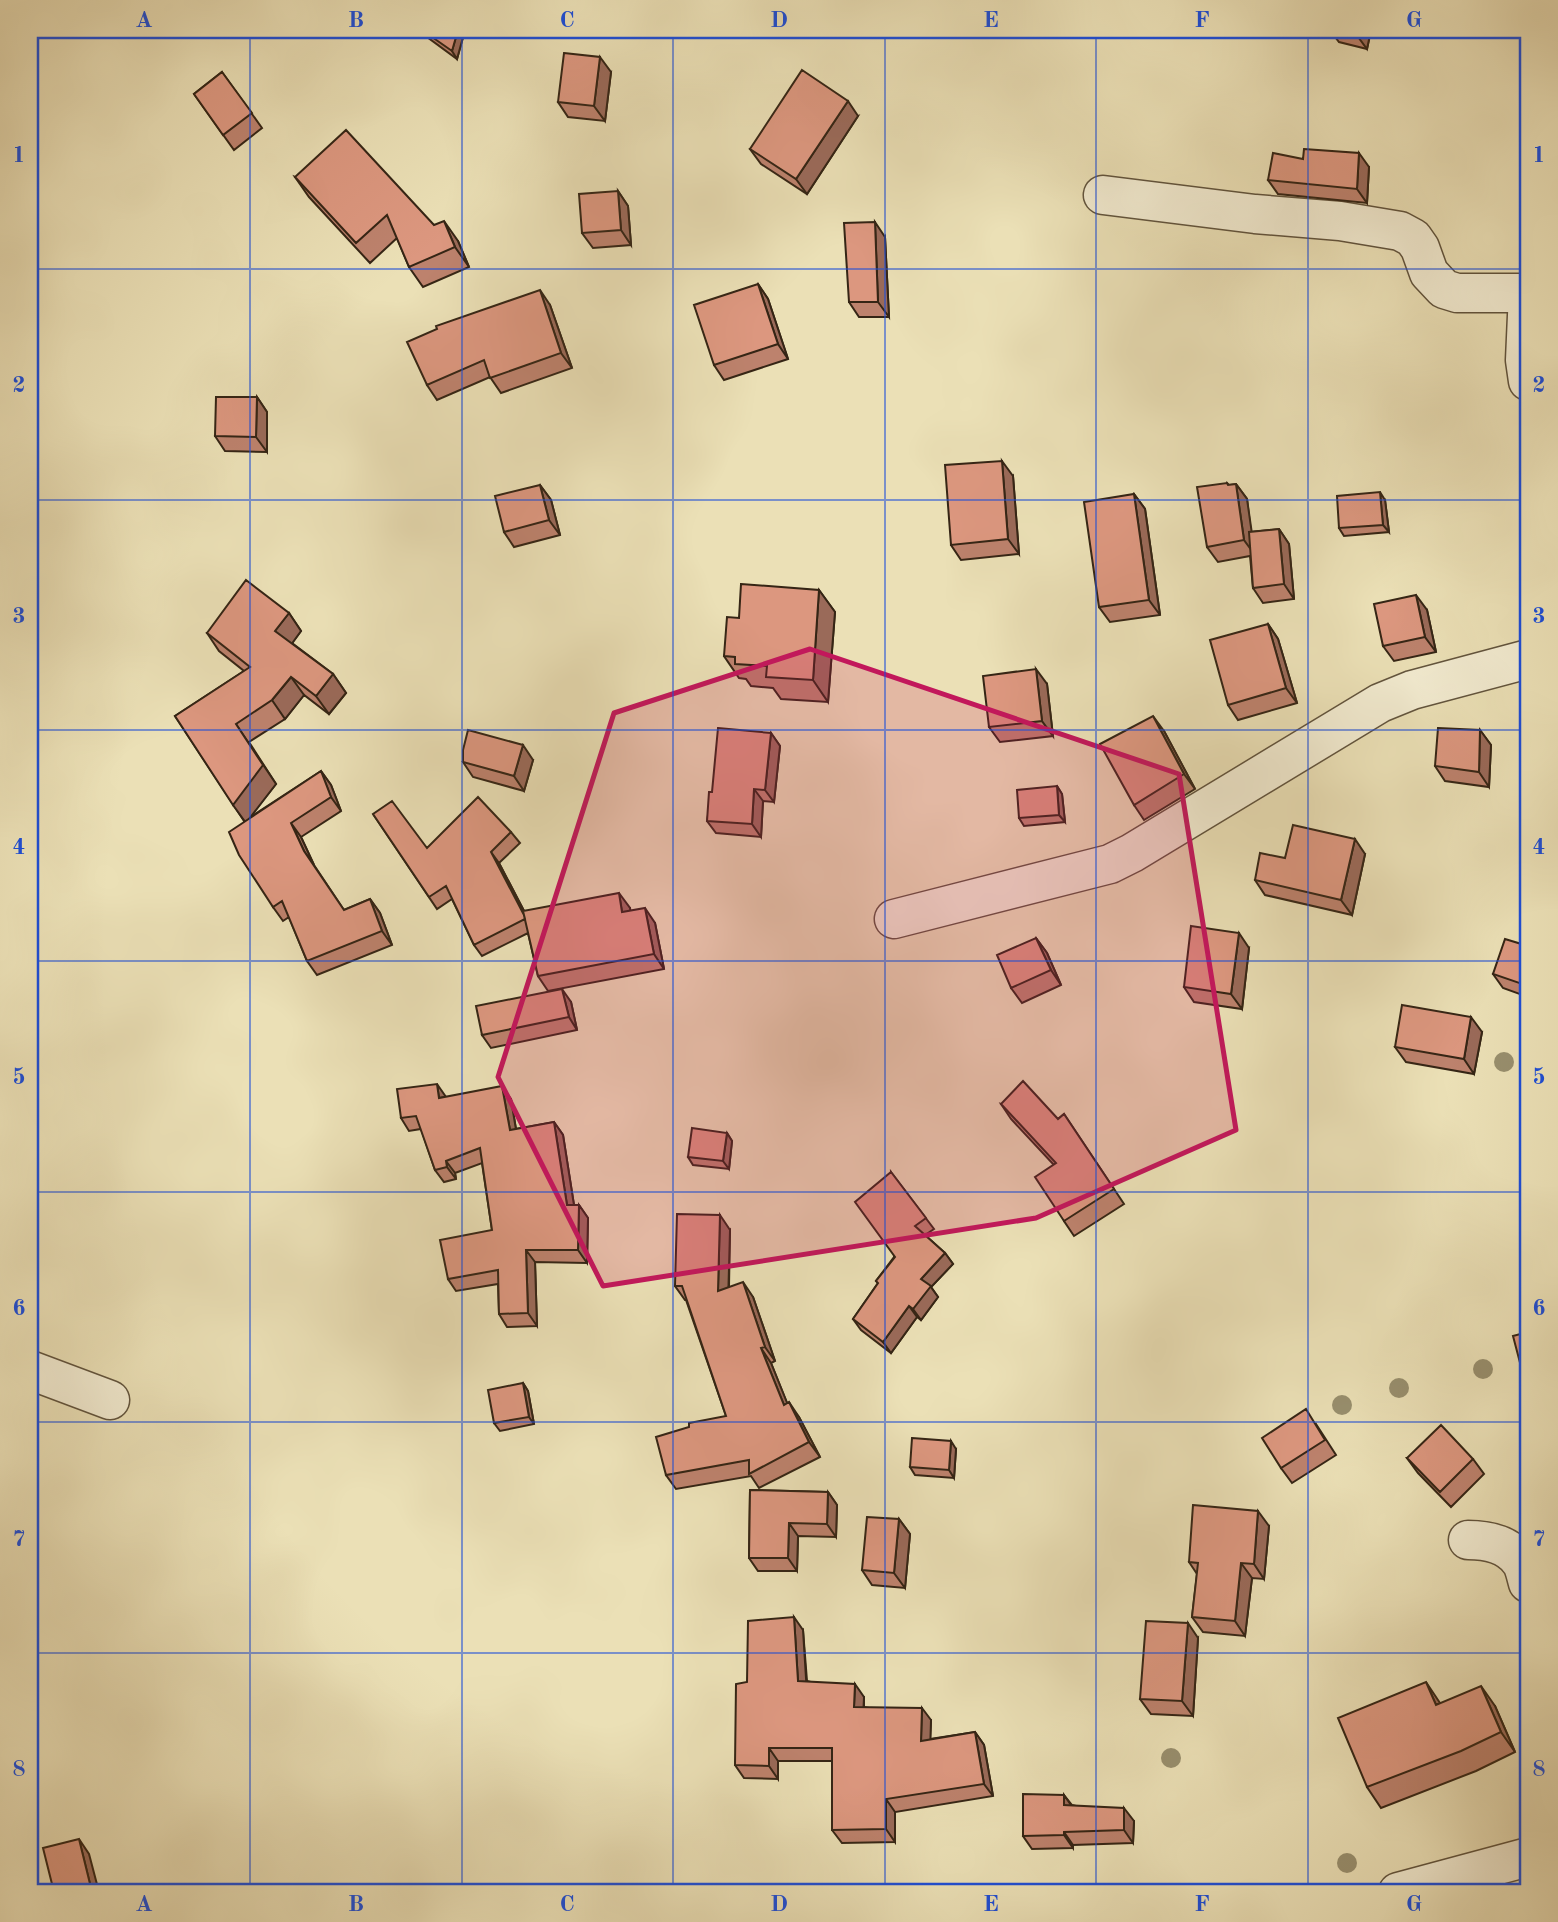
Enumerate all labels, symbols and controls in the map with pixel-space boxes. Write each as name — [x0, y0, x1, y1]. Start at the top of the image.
text: A — [135, 9, 153, 32]
text: B — [348, 9, 364, 32]
text: C — [559, 9, 575, 32]
text: D — [770, 9, 788, 32]
text: E — [983, 9, 999, 32]
text: F — [1194, 9, 1210, 32]
text: G — [1406, 9, 1422, 32]
text: 1 — [12, 144, 26, 167]
text: 1 — [1532, 144, 1546, 167]
text: 2 — [12, 374, 26, 397]
text: 2 — [1532, 374, 1546, 397]
text: 3 — [12, 605, 26, 628]
text: 3 — [1532, 605, 1546, 628]
text: 4 — [12, 836, 26, 859]
text: 4 — [1532, 836, 1546, 859]
text: 5 — [12, 1066, 26, 1089]
text: 5 — [1532, 1066, 1546, 1089]
text: 6 — [12, 1297, 26, 1320]
text: 6 — [1532, 1297, 1546, 1320]
text: 7 — [12, 1528, 26, 1551]
text: 7 — [1532, 1528, 1546, 1551]
text: 8 — [12, 1758, 26, 1781]
text: 8 — [1532, 1758, 1546, 1781]
text: A — [135, 1893, 153, 1916]
text: B — [348, 1893, 364, 1916]
text: C — [559, 1893, 575, 1916]
text: D — [770, 1893, 788, 1916]
text: E — [983, 1893, 999, 1916]
text: F — [1194, 1893, 1210, 1916]
text: G — [1406, 1893, 1422, 1916]

